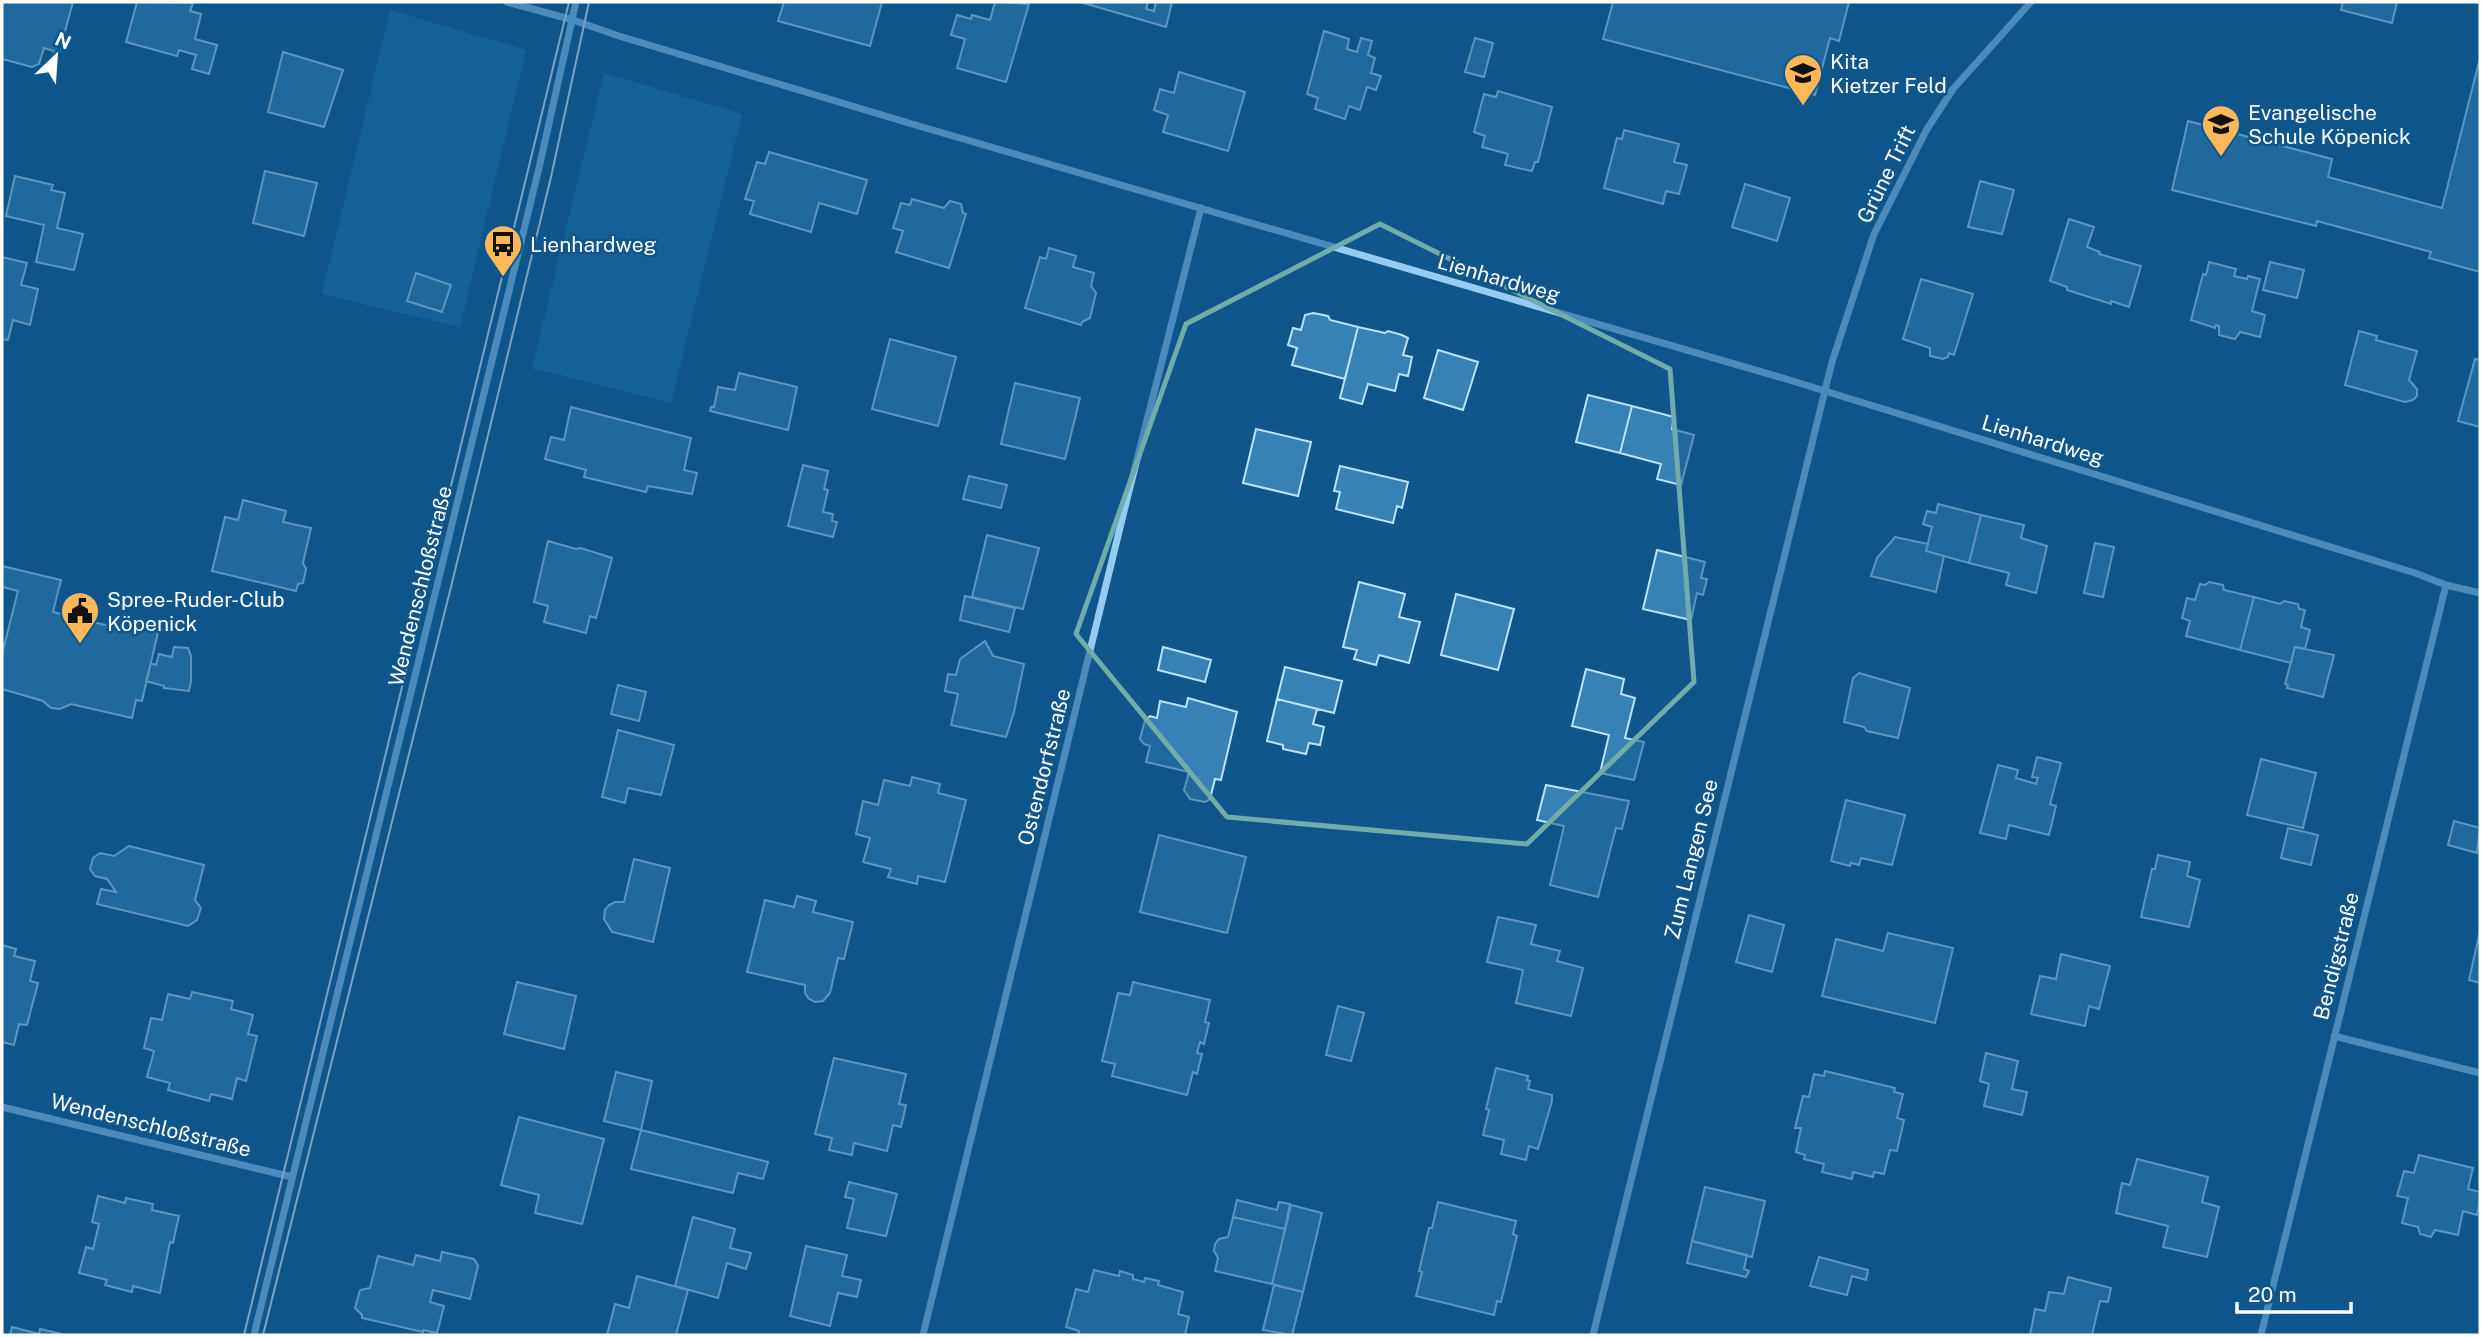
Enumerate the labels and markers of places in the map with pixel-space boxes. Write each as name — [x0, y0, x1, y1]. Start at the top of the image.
place label: Kita Kietzer Feld — [1830, 49, 1947, 98]
school or university icon: Kita Kietzer Feld — [1782, 52, 1824, 107]
place label: Evangelische Schule Köpenick — [2248, 100, 2411, 149]
school or university icon: Evangelische Schule Köpenick — [2200, 103, 2242, 158]
bus stop icon: Lienhardweg — [482, 223, 524, 278]
place label: Lienhardweg — [530, 232, 657, 257]
place label: Spree-Ruder-Club Köpenick — [107, 587, 285, 636]
public building icon: Spree-Ruder-Club Köpenick — [59, 590, 101, 645]

